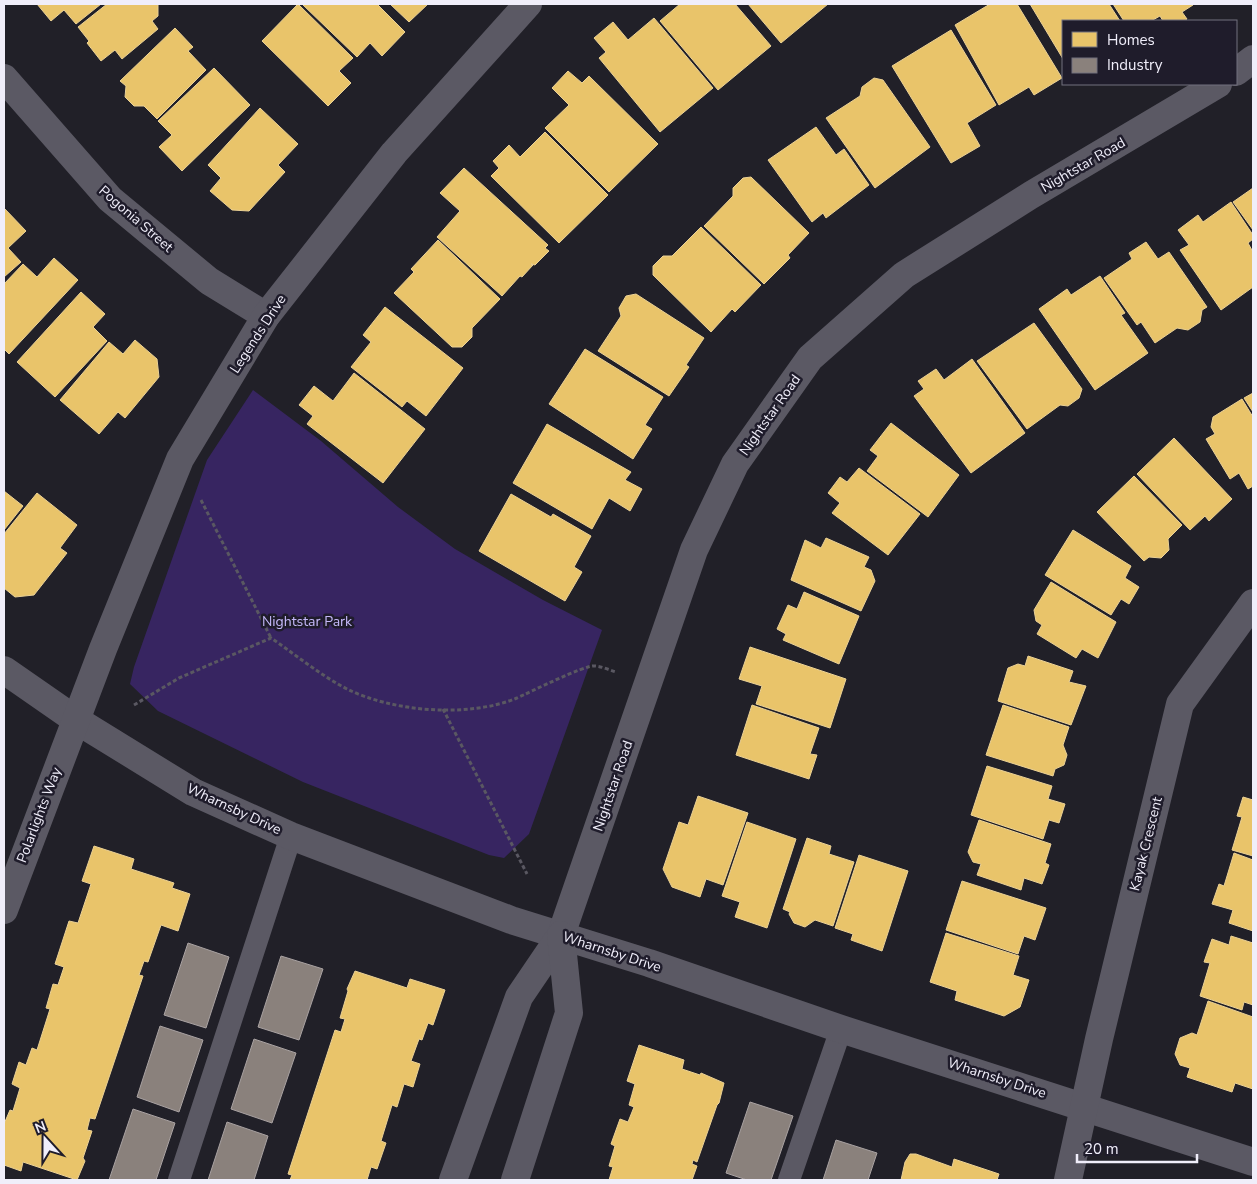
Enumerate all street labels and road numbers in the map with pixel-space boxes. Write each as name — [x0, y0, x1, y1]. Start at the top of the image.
street label: Nightstar Road — [1037, 133, 1129, 197]
street label: Pogonia Street — [95, 181, 177, 257]
street label: Legends Drive — [225, 291, 291, 377]
street label: Nightstar Road — [735, 371, 805, 459]
street label: Nightstar Road — [589, 738, 637, 834]
street label: Polarlights Way — [12, 764, 66, 865]
street label: Wharnsby Drive — [184, 779, 284, 839]
street label: Kayak Crescent — [1125, 795, 1167, 893]
street label: Wharnsby Drive — [560, 927, 664, 977]
street label: Wharnsby Drive — [945, 1053, 1049, 1103]

